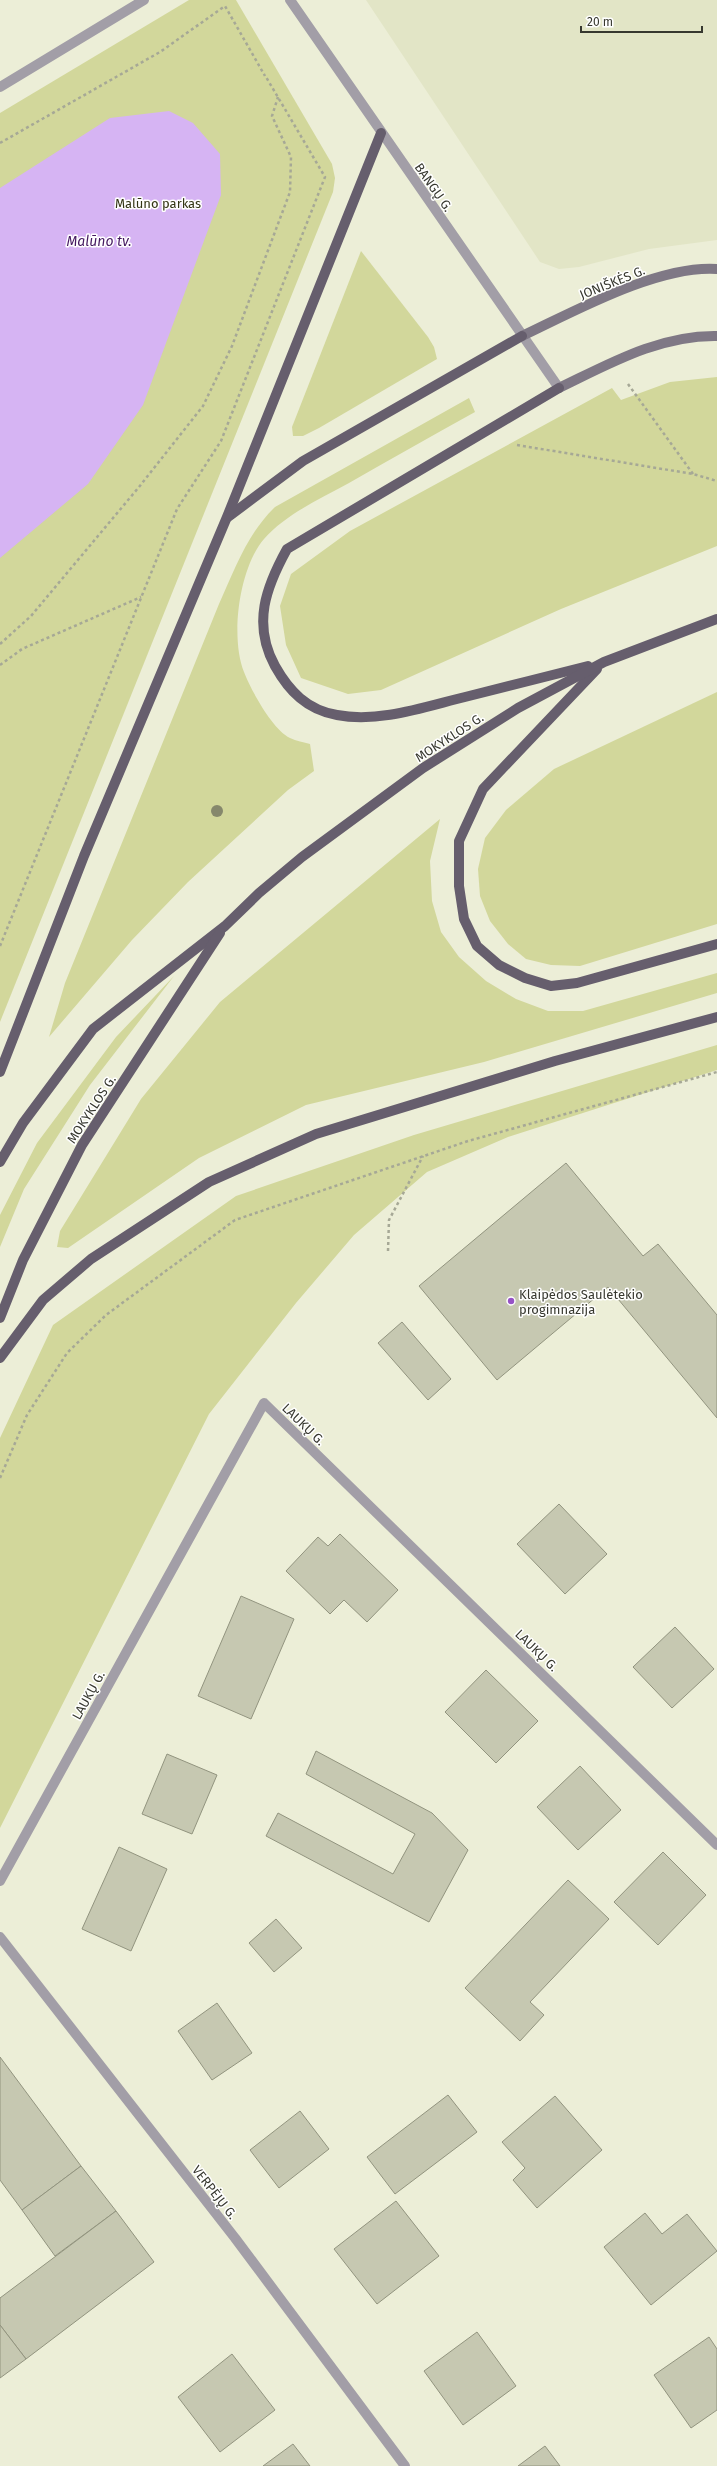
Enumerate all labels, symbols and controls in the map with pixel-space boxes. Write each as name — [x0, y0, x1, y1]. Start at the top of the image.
scale bar — [581, 8, 702, 34]
text: 20 m — [587, 15, 613, 29]
street label: BANGŲ G. — [411, 160, 456, 214]
park label: Malūno parkas — [115, 196, 201, 211]
water label: Malūno tv. — [66, 233, 132, 250]
street label: JONIŠKĖS G. — [577, 262, 647, 302]
street label: MOKYKLOS G. — [412, 710, 486, 765]
street label: MOKYKLOS G. — [64, 1072, 119, 1146]
place label: Klaipėdos Saulėtekio progimnazija — [519, 1287, 643, 1317]
marker: Klaipėdos Saulėtekio progimnazija — [506, 1296, 516, 1306]
street label: LAUKŲ G. — [279, 1400, 328, 1448]
street label: LAUKŲ G. — [512, 1626, 561, 1674]
street label: LAUKŲ G. — [69, 1668, 108, 1722]
street label: VERPĖJŲ G. — [189, 2163, 240, 2222]

